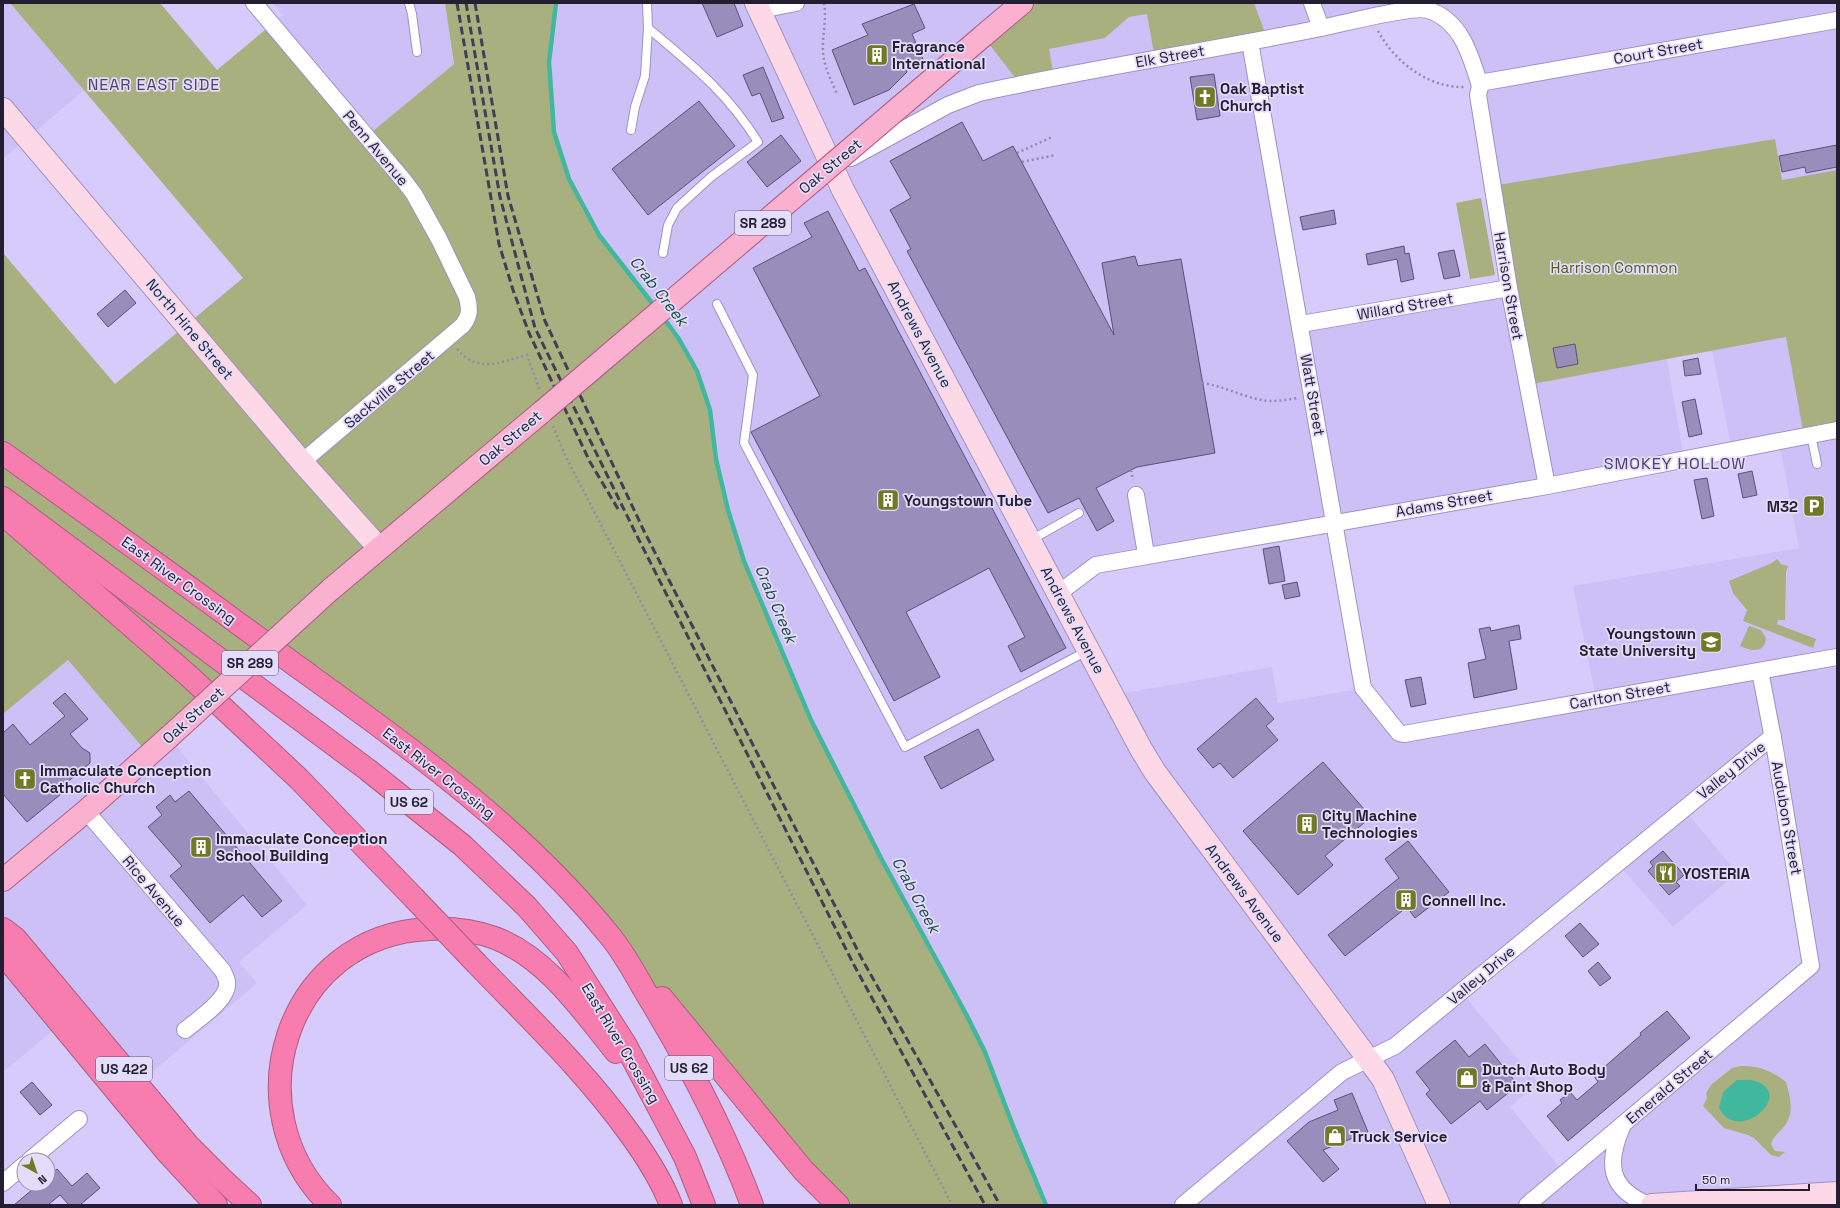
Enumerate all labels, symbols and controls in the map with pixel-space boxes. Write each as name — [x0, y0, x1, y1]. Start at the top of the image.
street label: Court Street — [1612, 34, 1704, 68]
place label: Fragrance International — [892, 37, 985, 73]
street label: Elk Street — [1134, 41, 1206, 71]
building icon: Fragrance International — [864, 42, 890, 68]
district label: NEAR EAST SIDE — [88, 74, 220, 95]
place label: Oak Baptist Church — [1220, 79, 1305, 115]
church icon: Oak Baptist Church — [1192, 84, 1218, 110]
street label: Penn Avenue — [339, 106, 413, 190]
street label: Oak Street — [795, 134, 865, 198]
road number: SR 289 — [735, 211, 791, 235]
street label: Harrison Street — [1490, 230, 1528, 342]
water label: Crab Creek — [625, 252, 694, 332]
park label: Harrison Common — [1551, 258, 1677, 277]
street label: North Hine Street — [142, 275, 238, 383]
street label: Andrews Avenue — [884, 277, 956, 391]
street label: Willard Street — [1355, 288, 1455, 324]
street label: Sackville Street — [340, 346, 438, 432]
street label: Watt Street — [1296, 352, 1330, 438]
street label: Oak Street — [475, 406, 545, 470]
district label: SMOKEY HOLLOW — [1604, 453, 1746, 474]
street label: Adams Street — [1394, 485, 1494, 521]
building icon: Youngstown Tube — [875, 487, 901, 513]
place label: Youngstown Tube — [904, 491, 1033, 510]
parking icon: M32 — [1801, 493, 1827, 519]
place label: M32 — [1767, 497, 1798, 516]
street label: East River Crossing — [118, 532, 240, 628]
water label: Crab Creek — [750, 562, 803, 649]
street label: Andrews Avenue — [1037, 563, 1109, 677]
place label: Youngstown State University — [1579, 624, 1696, 660]
school or university icon: Youngstown State University — [1698, 629, 1724, 655]
road number: SR 289 — [222, 651, 278, 675]
street label: Carlton Street — [1568, 677, 1672, 713]
street label: Oak Street — [158, 682, 228, 748]
street label: East River Crossing — [379, 723, 499, 823]
street label: Valley Drive — [1693, 737, 1769, 803]
street label: Audubon Street — [1768, 760, 1806, 877]
place label: Immaculate Conception Catholic Church — [40, 761, 211, 797]
church icon: Immaculate Conception Catholic Church — [12, 766, 38, 792]
road number: US 62 — [385, 790, 433, 814]
place label: City Machine Technologies — [1322, 806, 1418, 842]
building icon: City Machine Technologies — [1294, 811, 1320, 837]
place label: Immaculate Conception School Building — [216, 829, 387, 865]
building icon: Immaculate Conception School Building — [188, 834, 214, 860]
street label: Andrews Avenue — [1202, 840, 1288, 946]
street label: Rice Avenue — [119, 851, 190, 931]
water label: Crab Creek — [887, 853, 946, 939]
restaurant icon: YOSTERIA — [1653, 860, 1679, 886]
place label: YOSTERIA — [1682, 864, 1750, 883]
building icon: Connell Inc. — [1393, 887, 1419, 913]
place label: Connell Inc. — [1422, 891, 1506, 910]
street label: Valley Drive — [1443, 941, 1519, 1009]
street label: East River Crossing — [577, 979, 665, 1107]
street label: Emerald Street — [1622, 1044, 1716, 1128]
road number: US 62 — [665, 1056, 713, 1080]
road number: US 422 — [96, 1057, 152, 1081]
place label: Dutch Auto Body & Paint Shop — [1482, 1060, 1606, 1096]
shop icon: Dutch Auto Body & Paint Shop — [1454, 1065, 1480, 1091]
shop icon: Truck Service — [1322, 1123, 1348, 1149]
place label: Truck Service — [1350, 1127, 1448, 1146]
north arrow — [16, 1152, 56, 1192]
scale bar — [1696, 1166, 1809, 1192]
text: N — [35, 1172, 50, 1187]
text: 50 m — [1702, 1172, 1730, 1188]

